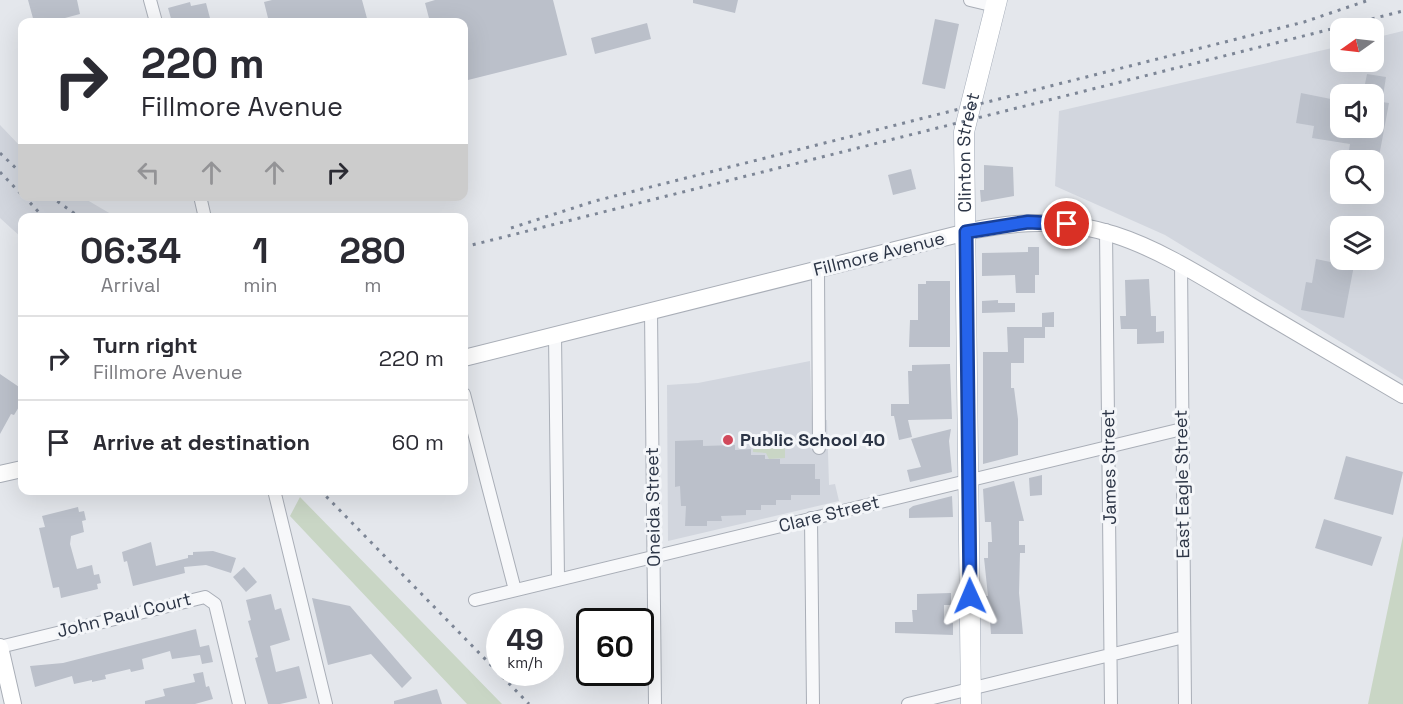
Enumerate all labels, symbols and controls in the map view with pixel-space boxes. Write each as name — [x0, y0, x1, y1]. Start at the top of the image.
north arrow — [1330, 18, 1384, 72]
map controls — [1330, 18, 1384, 270]
text: 220 m — [141, 37, 265, 90]
icon: right — [42, 42, 120, 120]
button: sound — [1330, 84, 1384, 138]
text: Fillmore Avenue — [141, 89, 343, 124]
street label: Clinton Street — [952, 90, 984, 213]
button: search — [1330, 150, 1384, 204]
icon: left — [132, 156, 165, 189]
icon: ahead — [195, 156, 228, 189]
icon: ahead — [258, 156, 291, 189]
icon: right — [321, 156, 354, 189]
pin — [1041, 198, 1092, 249]
icon: arrive — [1050, 207, 1083, 240]
button: layers — [1330, 216, 1384, 270]
street label: Fillmore Avenue — [811, 226, 947, 281]
text: 06:34 — [80, 228, 181, 274]
text: 1 — [252, 228, 269, 274]
text: 280 — [340, 228, 406, 274]
text: Arrival — [101, 272, 160, 298]
text: min — [243, 272, 278, 298]
text: m — [364, 272, 381, 298]
text: Turn right — [93, 331, 198, 359]
icon: right — [42, 342, 75, 375]
text: 220 m — [379, 344, 444, 372]
text: Fillmore Avenue — [93, 359, 243, 385]
street label: James Street — [1096, 409, 1121, 525]
street label: East Eagle Street — [1169, 409, 1194, 559]
icon: arrive — [42, 426, 75, 459]
text: Arrive at destination — [93, 428, 310, 456]
text: 60 m — [392, 428, 444, 456]
place label: Public School 40 — [740, 428, 885, 451]
marker: Public School 40 — [721, 433, 735, 447]
street label: Oneida Street — [640, 447, 665, 567]
street label: Clare Street — [776, 490, 882, 537]
position arrow — [938, 564, 1002, 628]
street label: John Paul Court — [54, 587, 193, 642]
speed limit sign: 60 — [576, 608, 654, 686]
text: 49 — [506, 620, 544, 659]
text: km/h — [507, 653, 543, 672]

